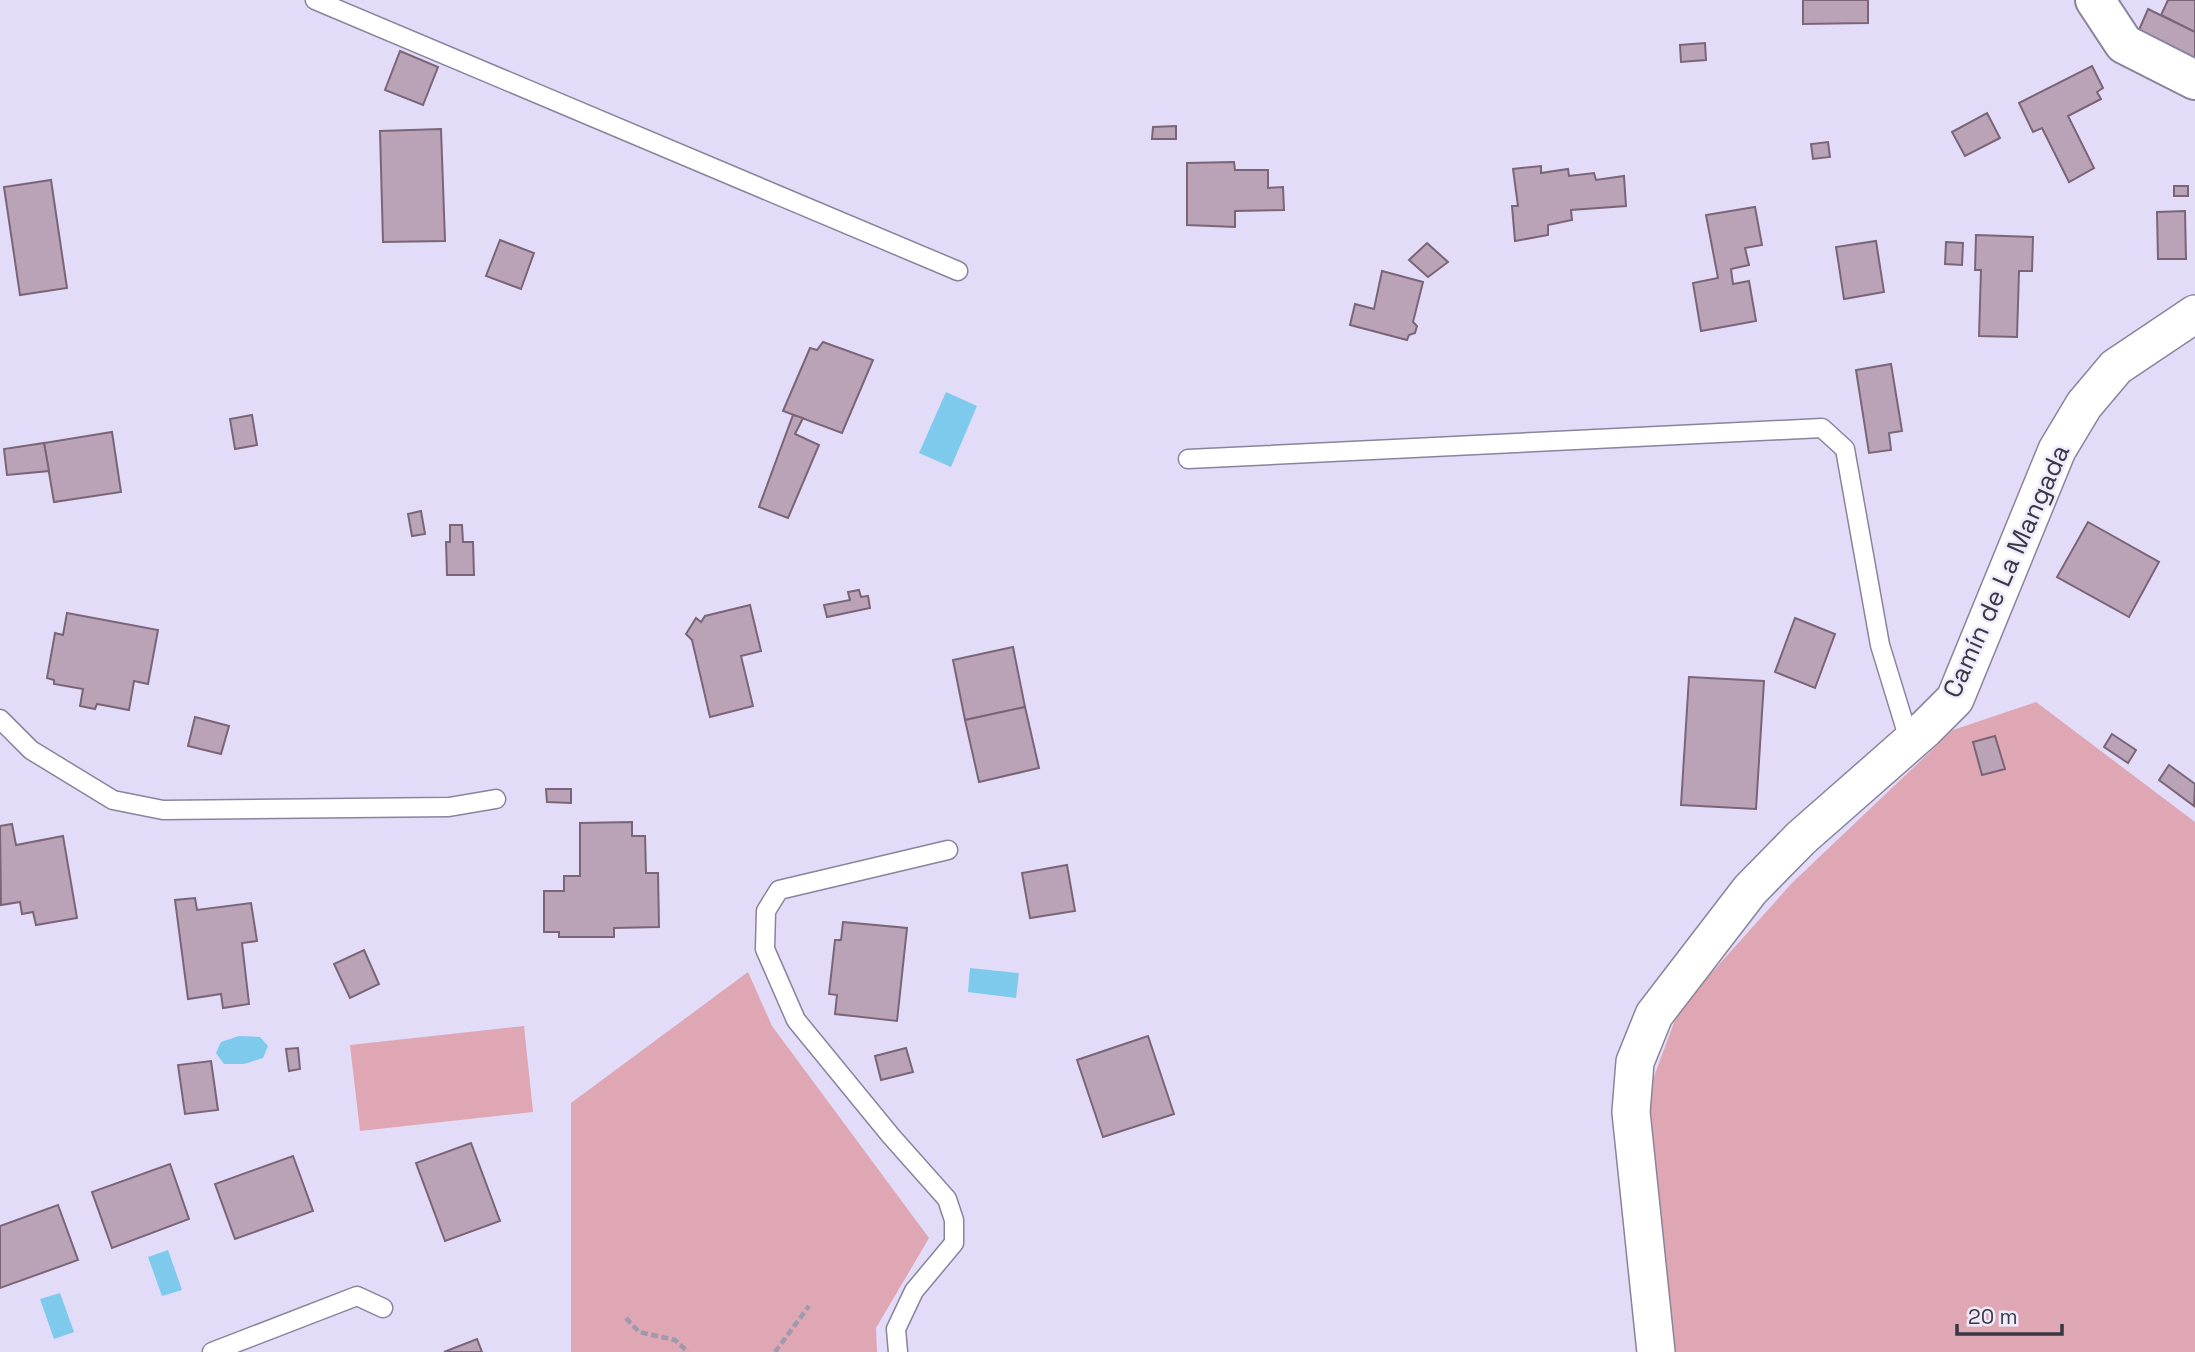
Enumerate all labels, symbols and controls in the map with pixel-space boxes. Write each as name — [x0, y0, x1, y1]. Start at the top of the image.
street label: Camín de La Mangada — [1935, 439, 2077, 703]
scale bar — [1957, 1292, 2062, 1336]
text: 20 m — [1968, 1303, 2018, 1330]

